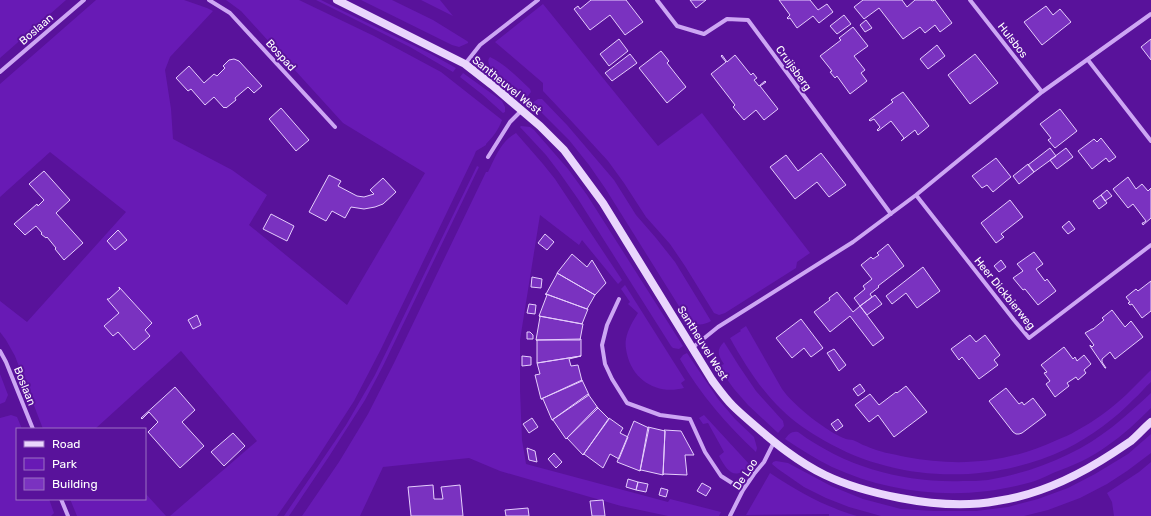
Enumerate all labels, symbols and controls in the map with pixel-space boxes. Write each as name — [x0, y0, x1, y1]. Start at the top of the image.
street label: Boslaan — [17, 11, 56, 48]
street label: Hulsbos — [995, 20, 1031, 61]
street label: Bospad — [263, 37, 298, 74]
street label: Cruijsberg — [773, 43, 814, 93]
street label: Santheuvel West — [469, 54, 544, 118]
street label: Heer Dickbierweg — [971, 254, 1038, 332]
street label: Santheuvel West — [674, 304, 731, 383]
street label: Boslaan — [11, 365, 38, 408]
legend — [16, 428, 146, 500]
text: Road — [52, 437, 80, 451]
street label: De Loo — [730, 456, 761, 492]
text: Park — [52, 457, 78, 471]
text: Building — [52, 477, 98, 491]

